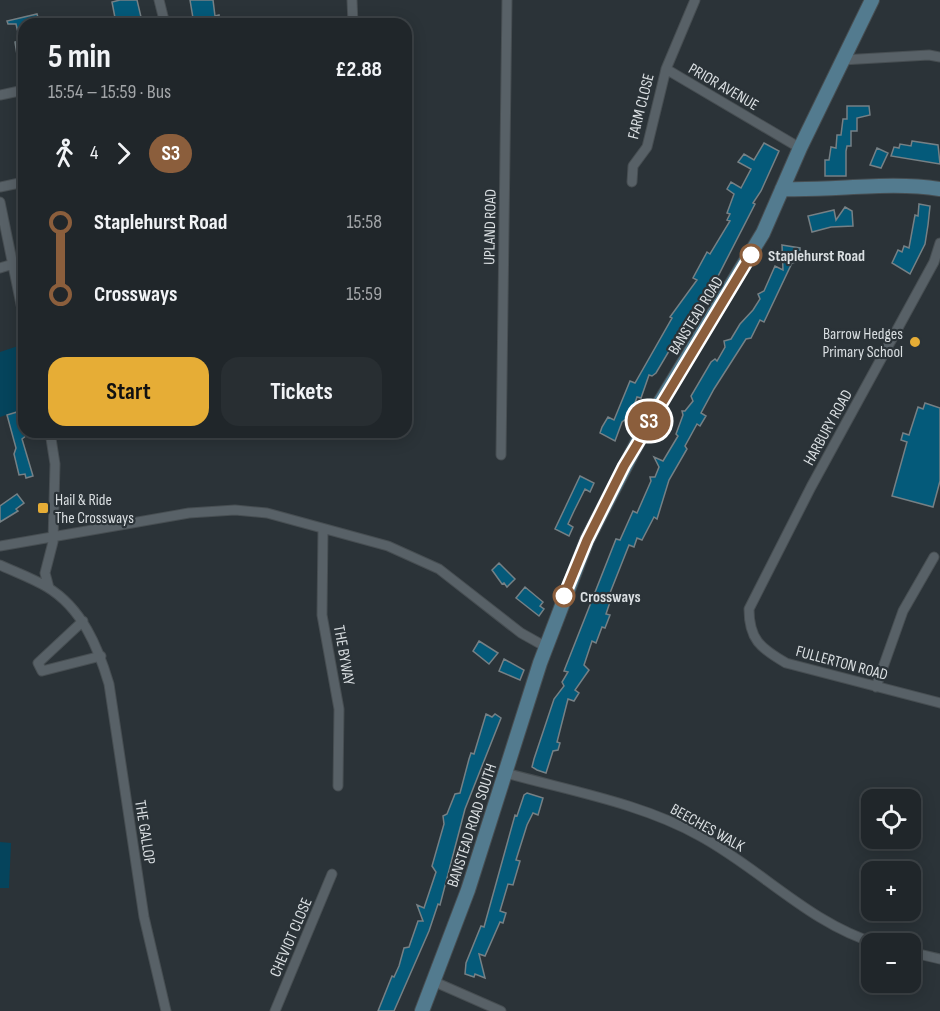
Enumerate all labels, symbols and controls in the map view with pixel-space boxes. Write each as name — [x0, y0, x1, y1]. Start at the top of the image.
text: 5 min — [48, 37, 111, 77]
text: £2.88 — [335, 56, 382, 83]
street label: PRIOR AVENUE — [685, 60, 762, 115]
street label: FARM CLOSE — [624, 72, 659, 141]
text: 15:54 – 15:59 · Bus — [48, 80, 171, 104]
icon: walk — [48, 137, 81, 170]
icon: forward — [107, 137, 140, 170]
text: 4 — [90, 141, 98, 165]
text: S3 — [161, 141, 180, 166]
street label: UPLAND ROAD — [480, 189, 501, 265]
text: Staplehurst Road — [94, 209, 227, 236]
text: 15:58 — [346, 210, 382, 234]
marker: Staplehurst Road — [740, 244, 762, 266]
place label: Staplehurst Road — [768, 247, 865, 266]
street label: BANSTEAD ROAD — [665, 273, 728, 359]
text: Crossways — [94, 281, 177, 308]
text: 15:59 — [346, 282, 382, 306]
place label: Barrow Hedges Primary School — [822, 325, 903, 362]
marker: Barrow Hedges Primary School — [908, 335, 922, 349]
button: Start — [48, 357, 209, 426]
button: Tickets — [221, 357, 382, 426]
street label: HARBURY ROAD — [800, 386, 857, 469]
line badge: S3 — [622, 402, 676, 440]
text: S3 — [640, 409, 658, 434]
place label: Hail & Ride The Crossways — [55, 491, 134, 528]
marker: Hail & Ride The Crossways — [36, 501, 50, 515]
marker: Crossways — [553, 585, 575, 607]
place label: Crossways — [580, 588, 641, 607]
street label: THE BYWAY — [329, 624, 358, 687]
street label: FULLERTON ROAD — [794, 642, 890, 685]
street label: BANSTEAD ROAD SOUTH — [444, 761, 501, 890]
map controls — [861, 789, 921, 993]
button: locate — [861, 789, 921, 849]
street label: THE GALLOP — [130, 799, 159, 866]
street label: BEECHES WALK — [667, 800, 748, 857]
button: + — [861, 861, 921, 921]
street label: CHEVIOT CLOSE — [266, 895, 317, 980]
button: − — [861, 933, 921, 993]

